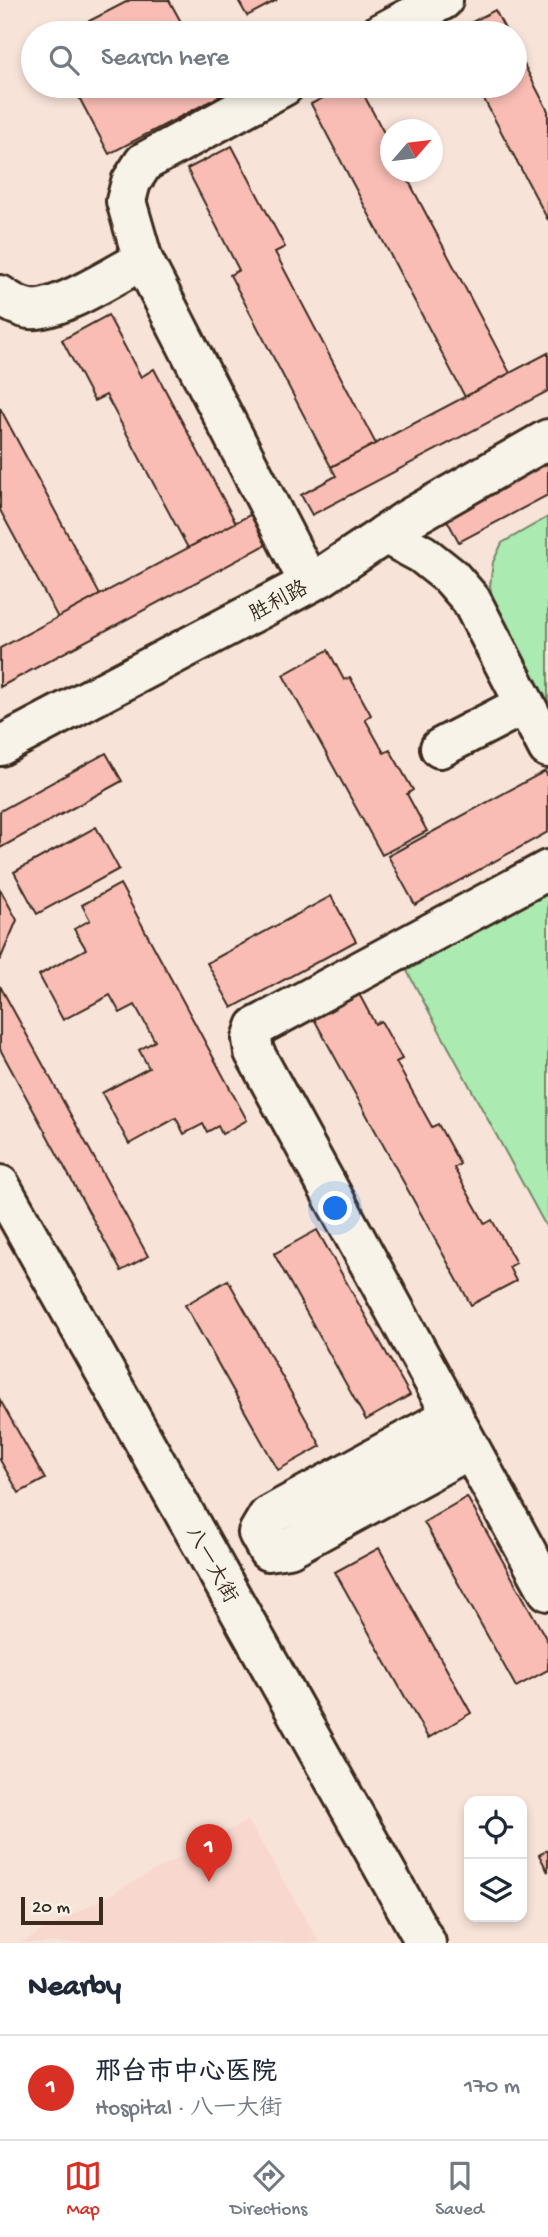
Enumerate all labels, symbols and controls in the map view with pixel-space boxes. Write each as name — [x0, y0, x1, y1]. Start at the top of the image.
search box — [21, 21, 527, 98]
icon: search — [45, 41, 83, 79]
text: Search here — [101, 44, 229, 75]
north arrow — [380, 119, 443, 182]
street label: 胜利路 — [245, 575, 313, 629]
your location — [318, 1191, 352, 1225]
street label: 八一大街 — [179, 1522, 242, 1608]
map controls — [464, 1796, 527, 1922]
button: locate — [464, 1796, 527, 1859]
pin: 1 — [186, 1824, 232, 1882]
button: layers — [464, 1859, 527, 1922]
scale bar — [21, 1894, 103, 1926]
text: 20 m — [32, 1897, 70, 1920]
text: Nearby — [28, 1971, 121, 2006]
text: 邢台市中心医院 — [95, 2059, 277, 2090]
text: 1 — [46, 2074, 56, 2101]
text: 170 m — [464, 2074, 520, 2101]
text: Hospital · 八一大街 — [95, 2096, 282, 2123]
tab: Map — [64, 2157, 102, 2222]
tab: Directions — [230, 2157, 307, 2222]
tab: Saved — [435, 2157, 484, 2222]

